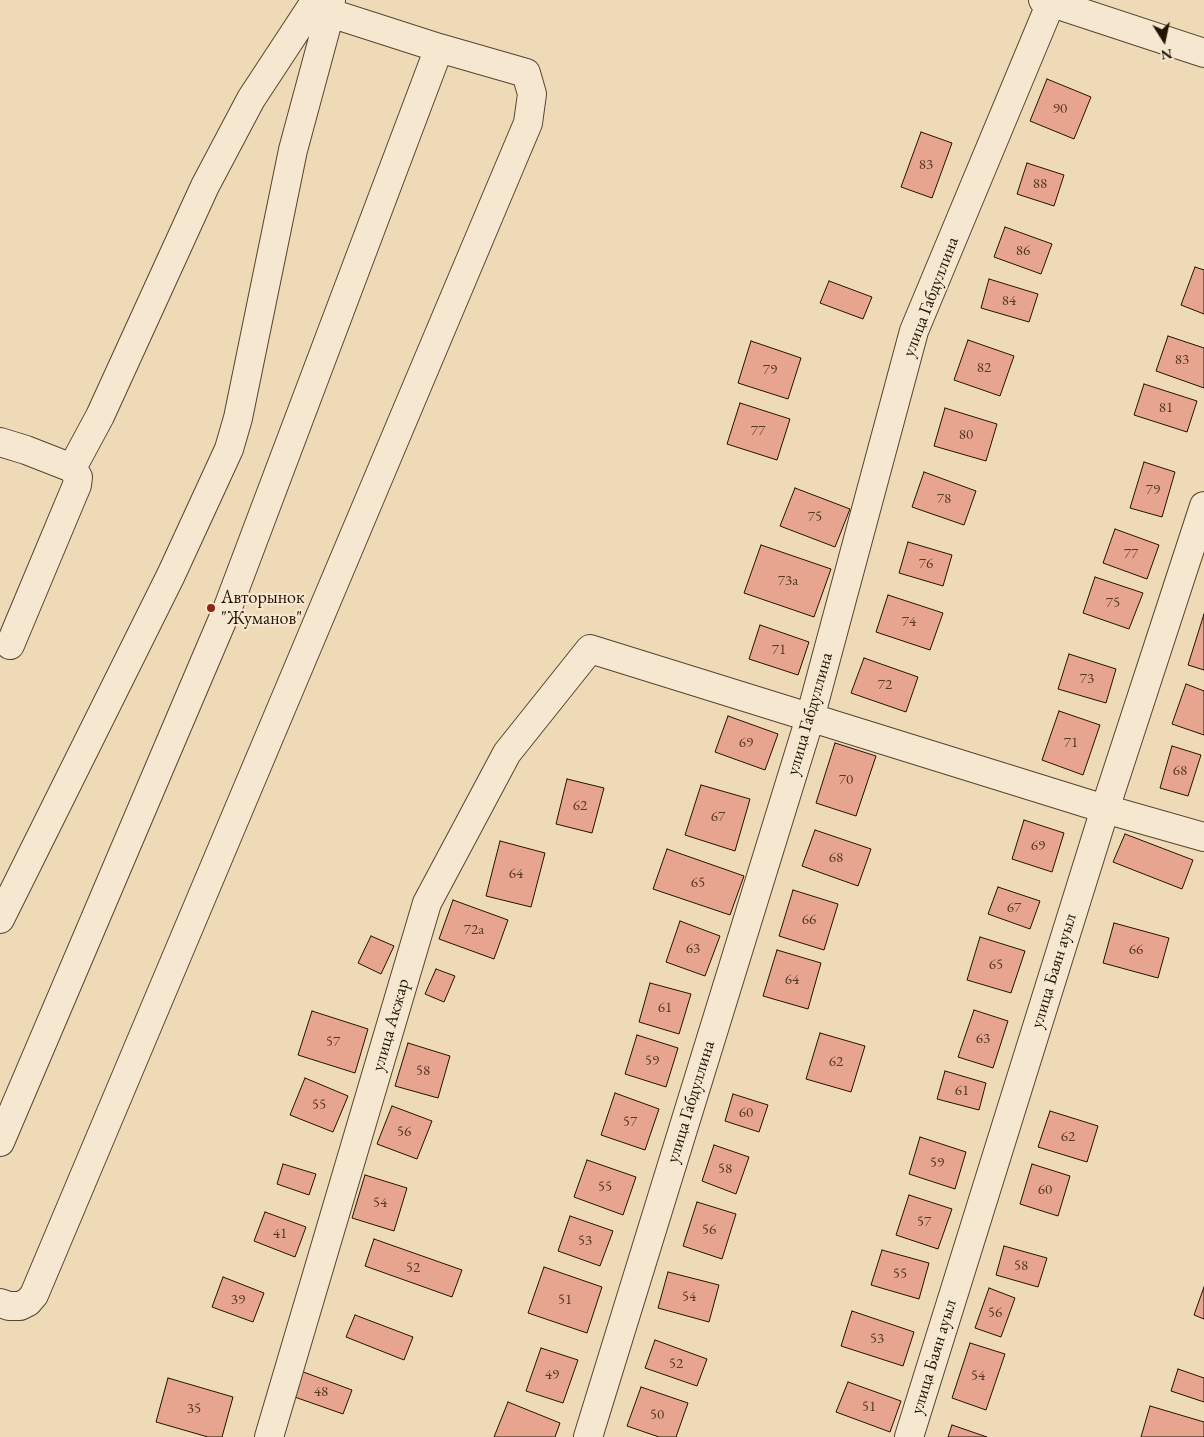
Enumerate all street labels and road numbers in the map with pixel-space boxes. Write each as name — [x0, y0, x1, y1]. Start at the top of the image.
street label: улица Габдуллина — [898, 234, 964, 360]
street label: улица Габдуллина — [782, 650, 838, 778]
street label: улица Баян ауыл — [1026, 911, 1082, 1031]
street label: улица Акжар — [367, 976, 415, 1074]
street label: улица Габдуллина — [662, 1038, 720, 1166]
street label: улица Баян ауыл — [906, 1297, 962, 1417]

